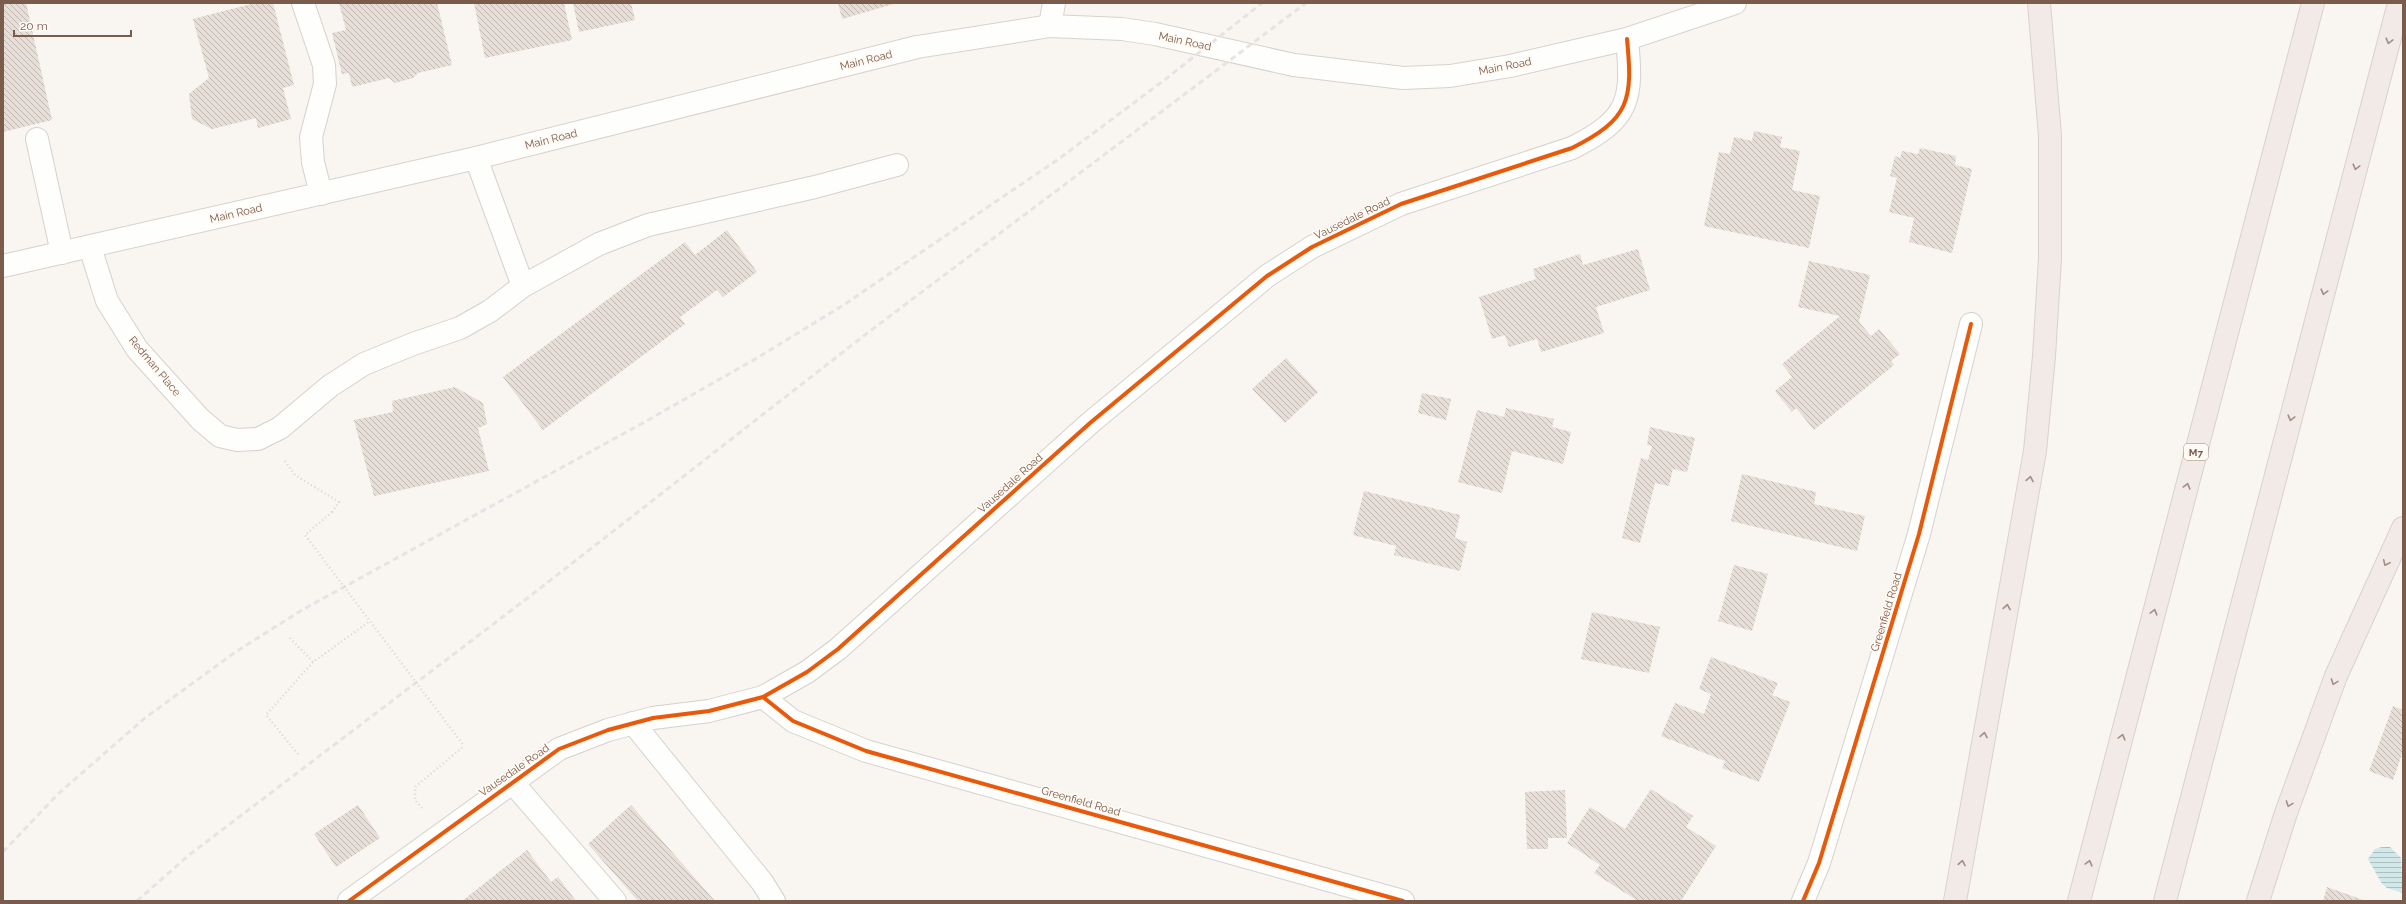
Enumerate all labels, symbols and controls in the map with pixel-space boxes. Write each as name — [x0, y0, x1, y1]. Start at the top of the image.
scale bar — [14, 12, 131, 38]
text: 20 m — [20, 19, 48, 33]
street label: Main Road — [1157, 30, 1213, 53]
one-way arrow — [2385, 37, 2394, 44]
street label: Main Road — [839, 48, 894, 73]
street label: Main Road — [1478, 55, 1533, 78]
street label: Main Road — [524, 127, 579, 152]
one-way arrow — [2353, 163, 2361, 170]
street label: Vausedale Road — [1312, 194, 1392, 242]
street label: Main Road — [209, 201, 264, 226]
one-way arrow — [2320, 289, 2328, 296]
street label: Redman Place — [126, 334, 184, 399]
one-way arrow — [2287, 414, 2296, 421]
road number: M7 — [2184, 444, 2208, 460]
street label: Vausedale Road — [975, 451, 1046, 516]
one-way arrow — [2025, 475, 2033, 482]
one-way arrow — [2182, 483, 2191, 490]
one-way arrow — [2383, 559, 2391, 567]
street label: Greenfield Road — [1868, 571, 1905, 653]
one-way arrow — [2002, 603, 2011, 610]
one-way arrow — [2150, 608, 2158, 615]
one-way arrow — [2330, 679, 2338, 686]
one-way arrow — [1979, 731, 1988, 738]
one-way arrow — [2117, 734, 2125, 741]
street label: Vausedale Road — [477, 741, 552, 799]
street label: Greenfield Road — [1040, 784, 1122, 819]
one-way arrow — [2286, 801, 2294, 808]
one-way arrow — [1957, 859, 1965, 866]
one-way arrow — [2084, 860, 2093, 867]

